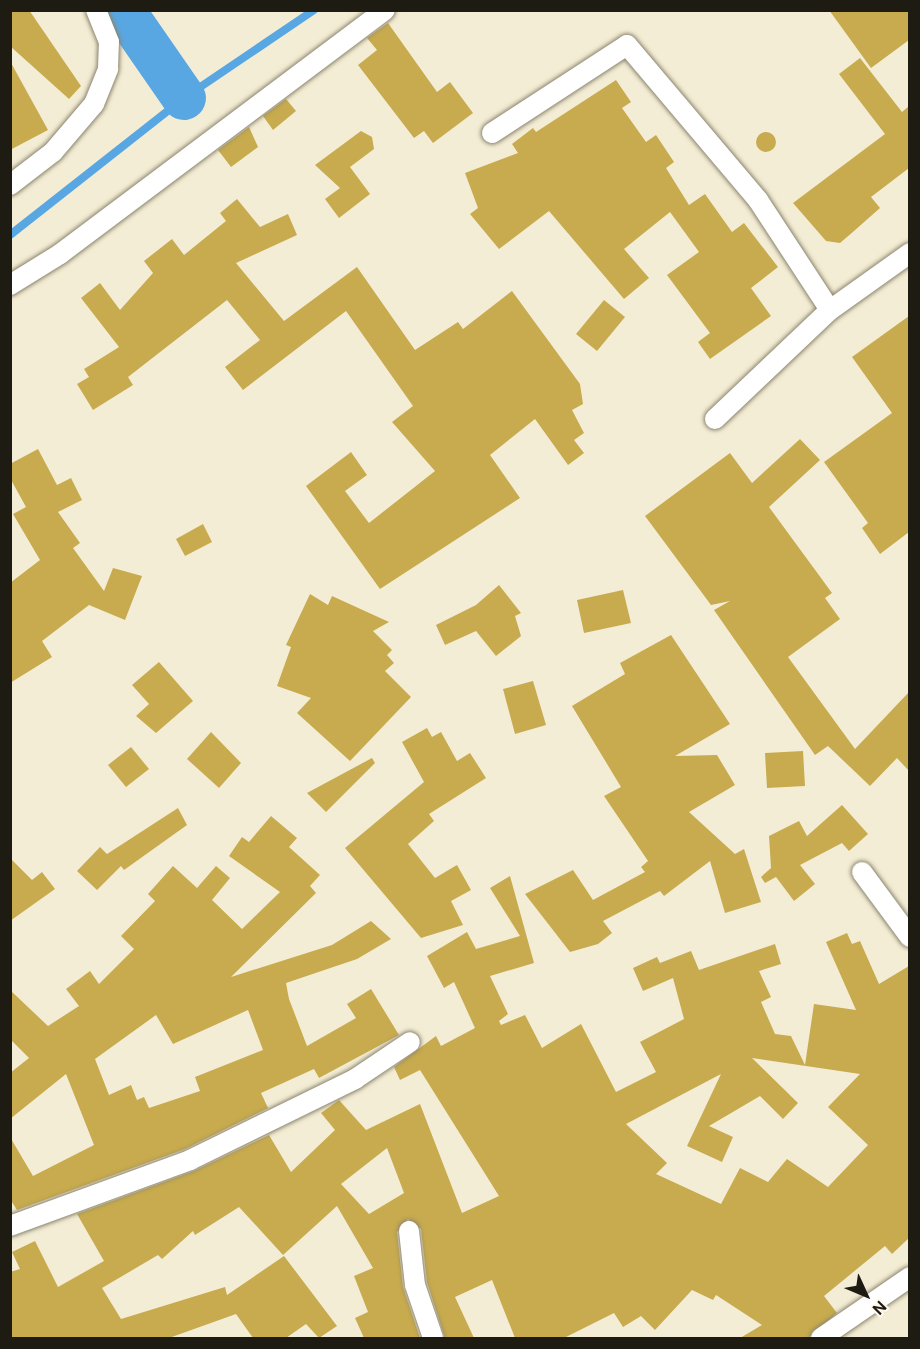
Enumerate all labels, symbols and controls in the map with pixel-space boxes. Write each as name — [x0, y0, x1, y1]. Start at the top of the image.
north arrow — [836, 1265, 896, 1325]
text: N — [868, 1296, 891, 1319]

